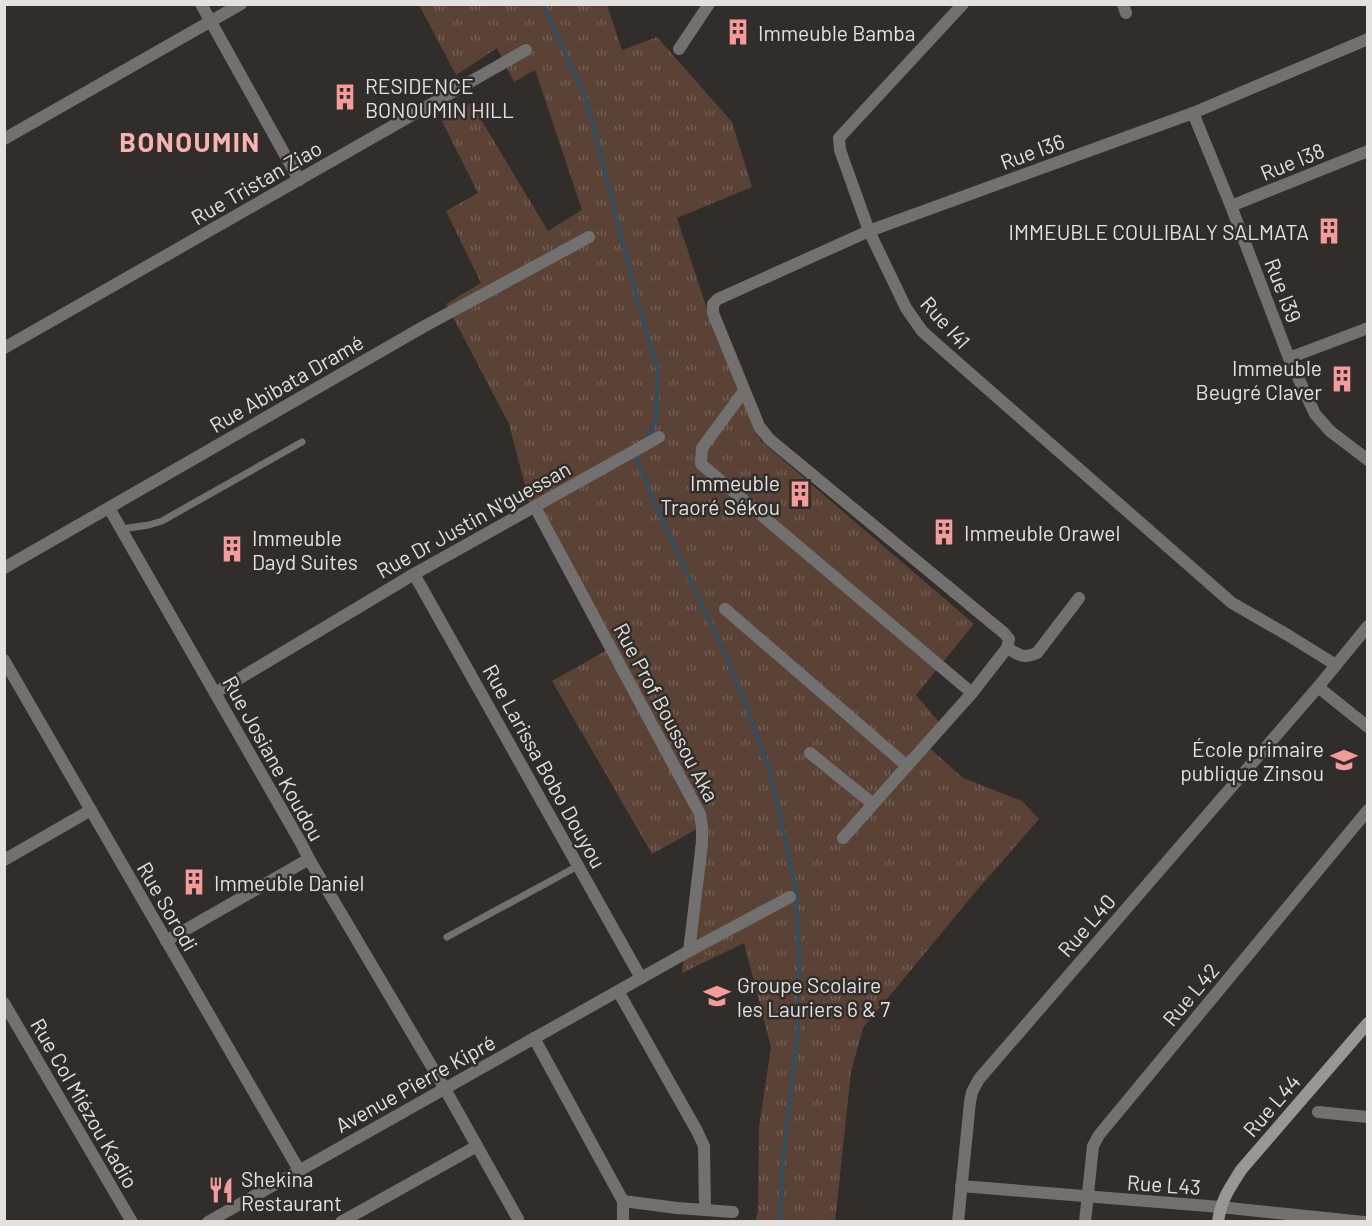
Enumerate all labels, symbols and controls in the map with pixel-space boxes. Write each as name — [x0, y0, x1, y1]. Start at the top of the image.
building icon: Immeuble Bamba — [723, 17, 753, 47]
place label: Immeuble Bamba — [758, 20, 915, 45]
place label: RESIDENCE BONOUMIN HILL — [365, 73, 514, 122]
building icon: RESIDENCE BONOUMIN HILL — [330, 82, 360, 112]
district label: BONOUMIN — [119, 125, 261, 157]
street label: Rue I36 — [996, 128, 1068, 174]
street label: Rue Tristan Ziao — [186, 135, 326, 229]
street label: Rue I38 — [1256, 137, 1328, 185]
building icon: IMMEUBLE COULIBALY SALMATA — [1314, 216, 1344, 246]
place label: IMMEUBLE COULIBALY SALMATA — [1009, 219, 1309, 244]
street label: Rue I39 — [1260, 254, 1308, 326]
street label: Rue I41 — [916, 291, 976, 353]
street label: Rue Abibata Dramé — [205, 329, 367, 437]
place label: Immeuble Beugré Claver — [1196, 355, 1322, 404]
building icon: Immeuble Beugré Claver — [1327, 364, 1357, 394]
street label: Rue Dr Justin N'guessan — [372, 455, 574, 583]
place label: Immeuble Traoré Sékou — [660, 470, 780, 519]
building icon: Immeuble Traoré Sékou — [785, 479, 815, 509]
building icon: Immeuble Orawel — [929, 517, 959, 547]
place label: Immeuble Orawel — [964, 520, 1120, 545]
place label: Immeuble Dayd Suites — [252, 525, 358, 574]
building icon: Immeuble Dayd Suites — [217, 534, 247, 564]
street label: Rue Prof Boussou Aka — [609, 618, 725, 806]
street label: Rue Larissa Bobo Douyou — [478, 660, 612, 872]
street label: Rue Josiane Koudou — [218, 671, 330, 845]
place label: École primaire publique Zinsou — [1180, 736, 1324, 785]
school or university icon: École primaire publique Zinsou — [1329, 745, 1359, 775]
street label: Rue Sorodi — [132, 857, 204, 955]
building icon: Immeuble Daniel — [179, 867, 209, 897]
place label: Immeuble Daniel — [214, 870, 364, 895]
street label: Rue L40 — [1052, 889, 1120, 961]
street label: Rue L42 — [1157, 958, 1223, 1030]
place label: Groupe Scolaire les Lauriers 6 & 7 — [737, 972, 890, 1021]
school or university icon: Groupe Scolaire les Lauriers 6 & 7 — [702, 981, 732, 1011]
street label: Rue Col Miézou Kadio — [26, 1013, 144, 1193]
street label: Avenue Pierre Kipré — [331, 1029, 499, 1137]
street label: Rue L44 — [1237, 1069, 1305, 1141]
place label: Shekina Restaurant — [241, 1166, 342, 1215]
street label: Rue L43 — [1126, 1169, 1202, 1199]
restaurant icon: Shekina Restaurant — [206, 1175, 236, 1205]

